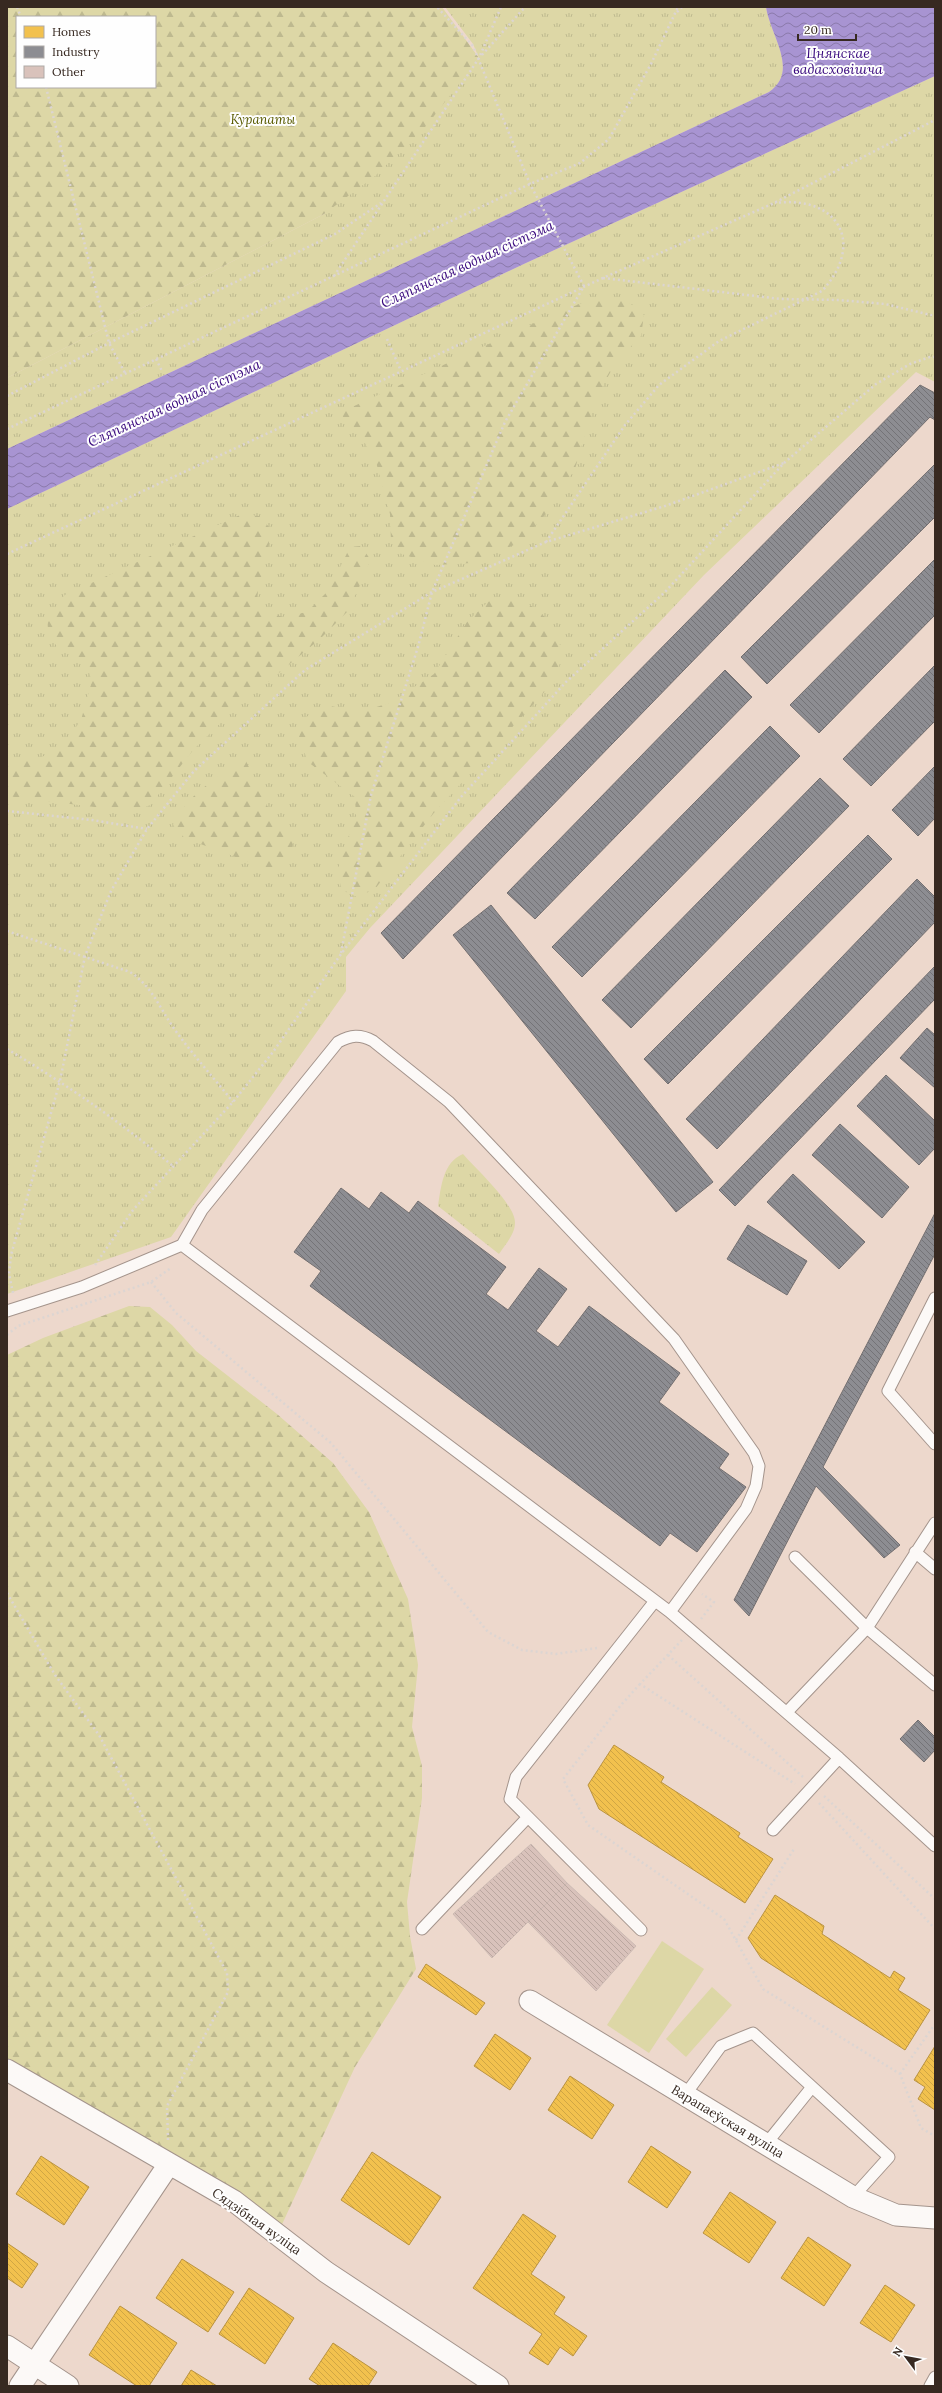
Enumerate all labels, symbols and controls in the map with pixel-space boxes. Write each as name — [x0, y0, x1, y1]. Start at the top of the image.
legend — [16, 16, 156, 88]
scale bar — [798, 16, 856, 42]
text: 20 m — [804, 22, 832, 37]
text: Homes — [52, 24, 91, 39]
text: Industry — [52, 44, 100, 59]
water label: Цнянскае вадасховішча — [793, 44, 883, 78]
text: Other — [52, 64, 86, 79]
park label: Курапаты — [231, 111, 296, 128]
water label: Сляпянская водная сістэма — [378, 216, 556, 312]
water label: Сляпянская водная сістэма — [85, 355, 263, 451]
street label: Варапаеўская вуліца — [668, 2081, 787, 2162]
street label: Сядзібная вуліца — [209, 2184, 305, 2259]
north arrow — [886, 2337, 926, 2377]
text: N — [889, 2344, 906, 2359]

